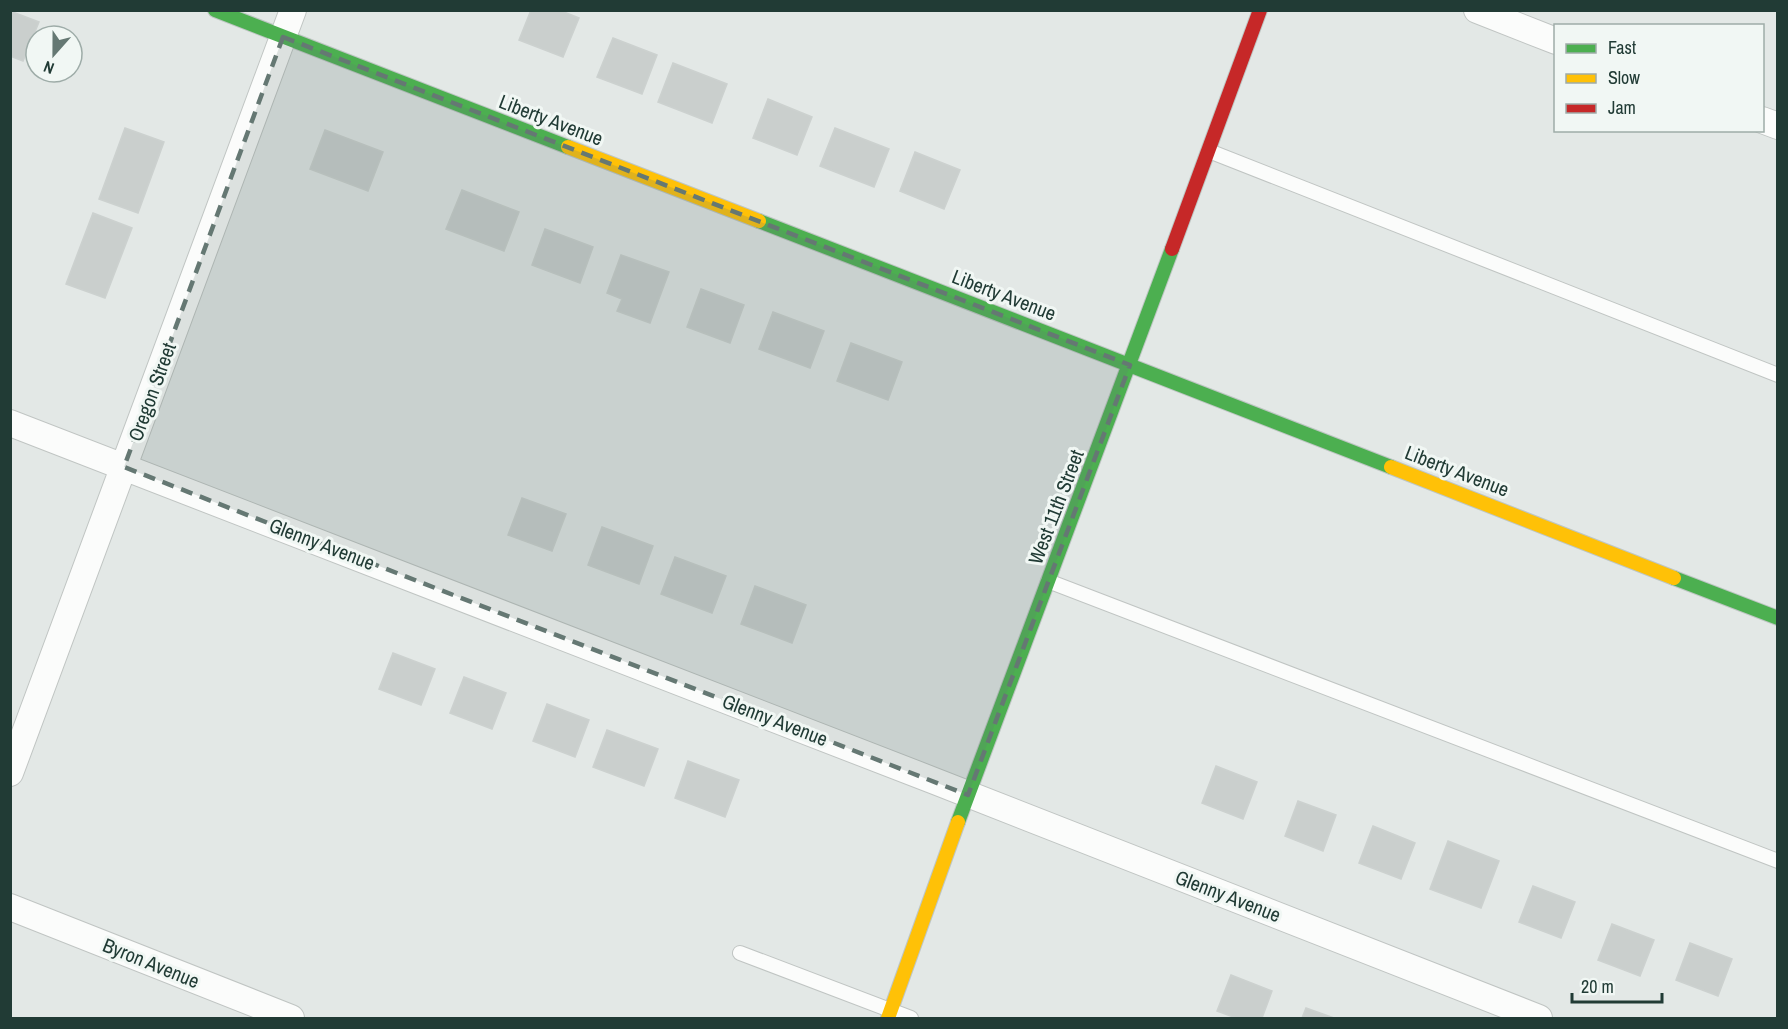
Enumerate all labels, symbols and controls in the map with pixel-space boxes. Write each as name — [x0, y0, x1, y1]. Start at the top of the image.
north arrow — [24, 24, 84, 84]
legend — [1554, 24, 1764, 132]
text: Fast — [1608, 35, 1636, 60]
text: N — [40, 56, 57, 80]
text: Slow — [1608, 65, 1640, 90]
street label: Liberty Avenue — [495, 87, 607, 152]
text: Jam — [1608, 95, 1636, 120]
street label: Liberty Avenue — [948, 262, 1060, 327]
street label: Oregon Street — [121, 338, 182, 445]
street label: Liberty Avenue — [1401, 438, 1513, 503]
street label: West 11th Street — [1021, 445, 1090, 568]
street label: Glenny Avenue — [266, 511, 379, 576]
street label: Glenny Avenue — [719, 687, 832, 752]
street label: Glenny Avenue — [1172, 863, 1285, 928]
street label: Byron Avenue — [99, 931, 203, 994]
scale bar — [1572, 966, 1662, 1004]
text: 20 m — [1581, 974, 1614, 999]

